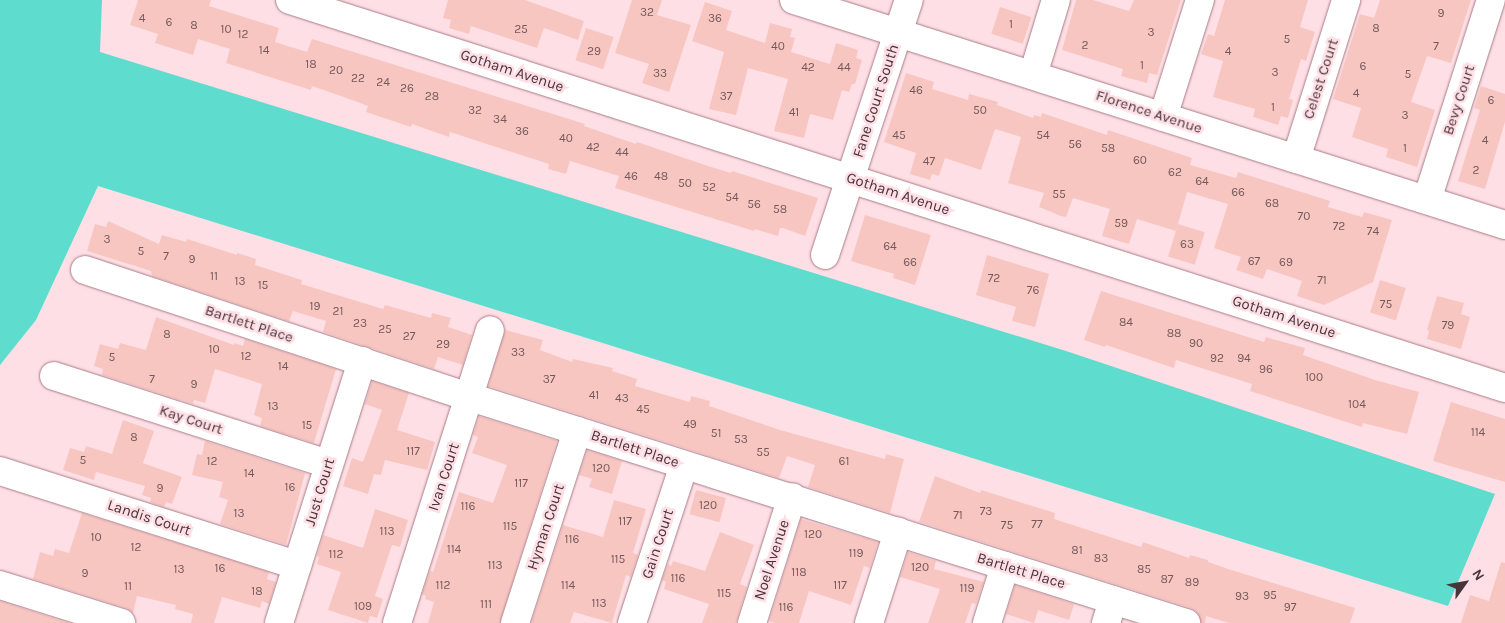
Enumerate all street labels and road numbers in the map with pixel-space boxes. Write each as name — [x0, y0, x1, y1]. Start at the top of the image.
street label: Celest Court — [1300, 37, 1342, 121]
street label: Fane Court South — [849, 42, 903, 160]
street label: Gotham Avenue — [458, 46, 566, 96]
street label: Bevy Court — [1439, 63, 1479, 137]
street label: Florence Avenue — [1094, 86, 1204, 138]
street label: Gotham Avenue — [844, 169, 952, 219]
street label: Gotham Avenue — [1230, 292, 1338, 342]
street label: Bartlett Place — [203, 301, 295, 347]
street label: Kay Court — [157, 401, 225, 439]
street label: Bartlett Place — [589, 426, 681, 472]
street label: Ivan Court — [425, 441, 463, 513]
street label: Just Court — [301, 456, 339, 528]
street label: Hyman Court — [524, 482, 568, 572]
street label: Landis Court — [105, 496, 193, 540]
street label: Gain Court — [638, 507, 678, 581]
street label: Noel Avenue — [751, 518, 793, 602]
street label: Bartlett Place — [975, 549, 1067, 593]

